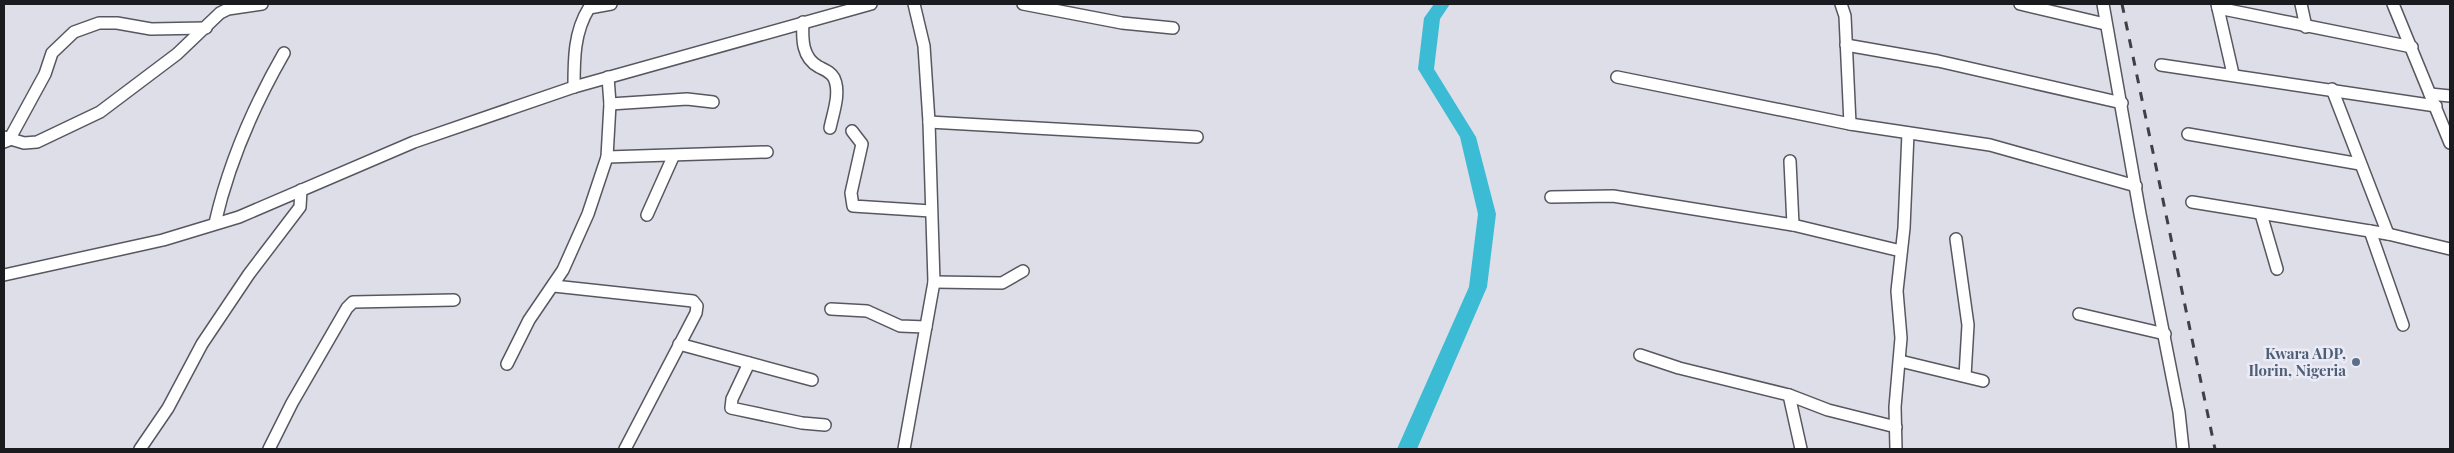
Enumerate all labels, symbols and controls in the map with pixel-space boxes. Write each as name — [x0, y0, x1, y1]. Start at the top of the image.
place label: Kwara ADP, Ilorin, Nigeria — [2248, 343, 2346, 380]
marker: Kwara ADP, Ilorin, Nigeria — [2350, 356, 2362, 368]

